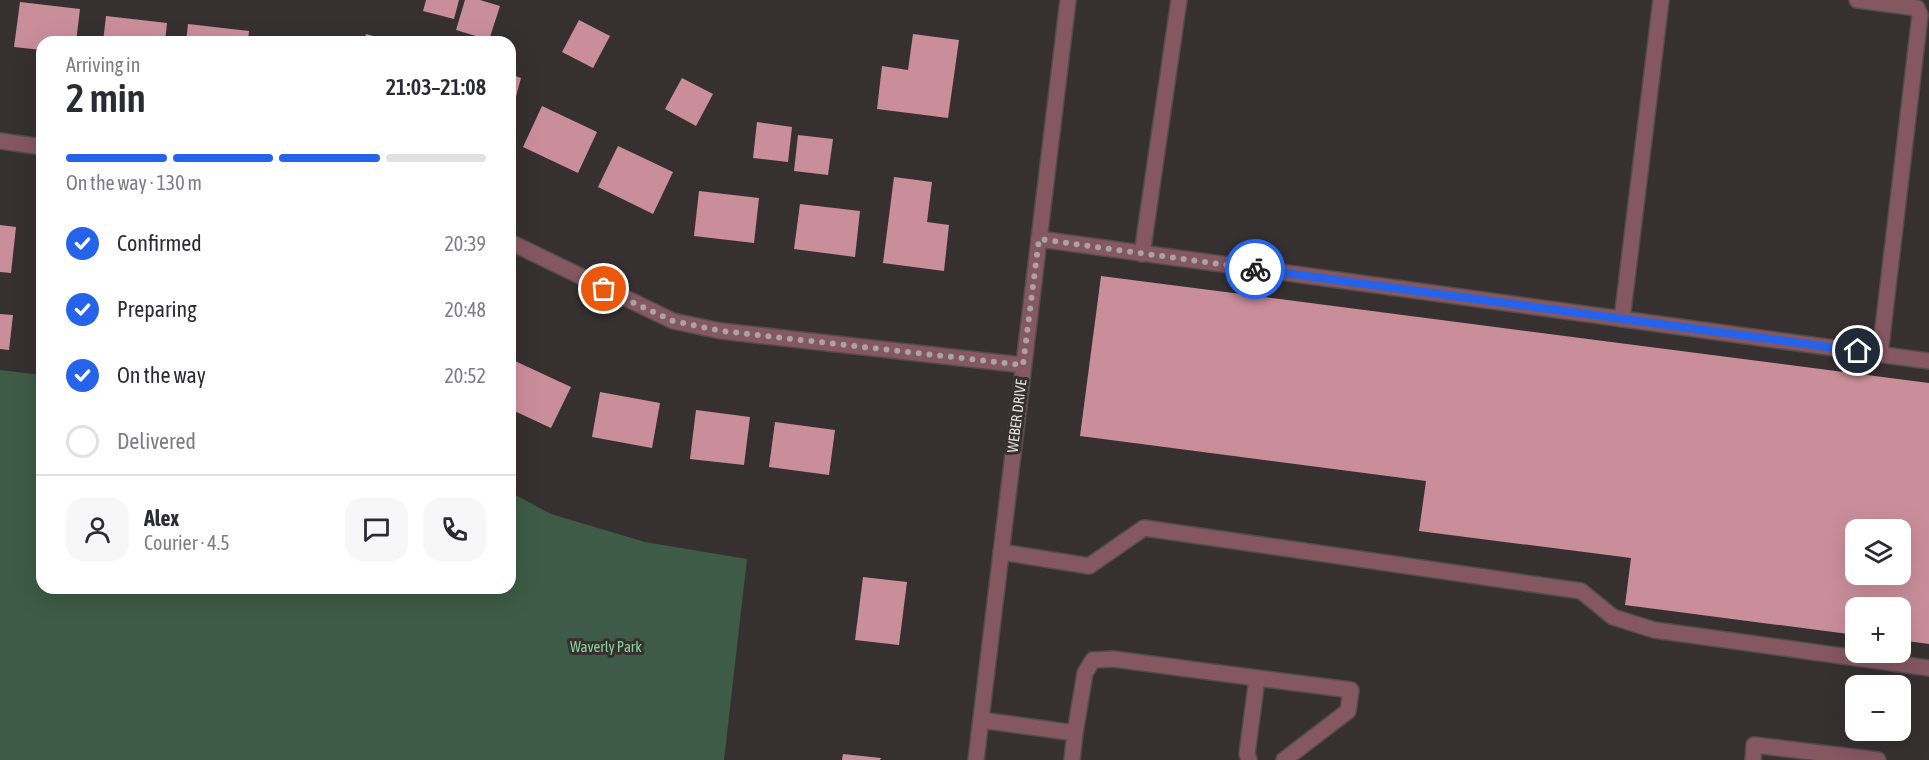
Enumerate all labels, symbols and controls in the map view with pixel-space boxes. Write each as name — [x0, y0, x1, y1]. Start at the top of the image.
text: Arriving in — [66, 53, 140, 76]
text: 21:03–21:08 — [386, 74, 486, 100]
text: 2 min — [66, 76, 146, 120]
text: On the way · 130 m — [66, 171, 202, 194]
icon: check — [66, 227, 99, 260]
text: Confirmed — [117, 230, 202, 256]
text: 20:39 — [444, 232, 486, 255]
courier — [1225, 239, 1285, 299]
icon: bike — [1239, 253, 1272, 286]
pin — [578, 263, 629, 314]
icon: bag — [587, 272, 620, 305]
icon: check — [66, 293, 99, 326]
text: Preparing — [117, 296, 197, 322]
text: 20:48 — [444, 298, 486, 321]
pin — [1832, 325, 1883, 376]
icon: home — [1841, 334, 1874, 367]
icon: check — [66, 359, 99, 392]
text: On the way — [117, 362, 206, 388]
text: 20:52 — [444, 364, 486, 387]
street label: WEBER DRIVE — [1004, 378, 1030, 454]
text: Delivered — [117, 428, 196, 454]
button: person — [66, 498, 129, 561]
button: chat — [345, 498, 408, 561]
button: phone — [423, 498, 486, 561]
text: Alex — [144, 505, 179, 531]
map controls — [1845, 519, 1911, 741]
button: layers — [1845, 519, 1911, 585]
text: Courier · 4.5 — [144, 531, 230, 554]
button: + — [1845, 597, 1911, 663]
park label: Waverly Park — [570, 638, 642, 655]
button: − — [1845, 675, 1911, 741]

